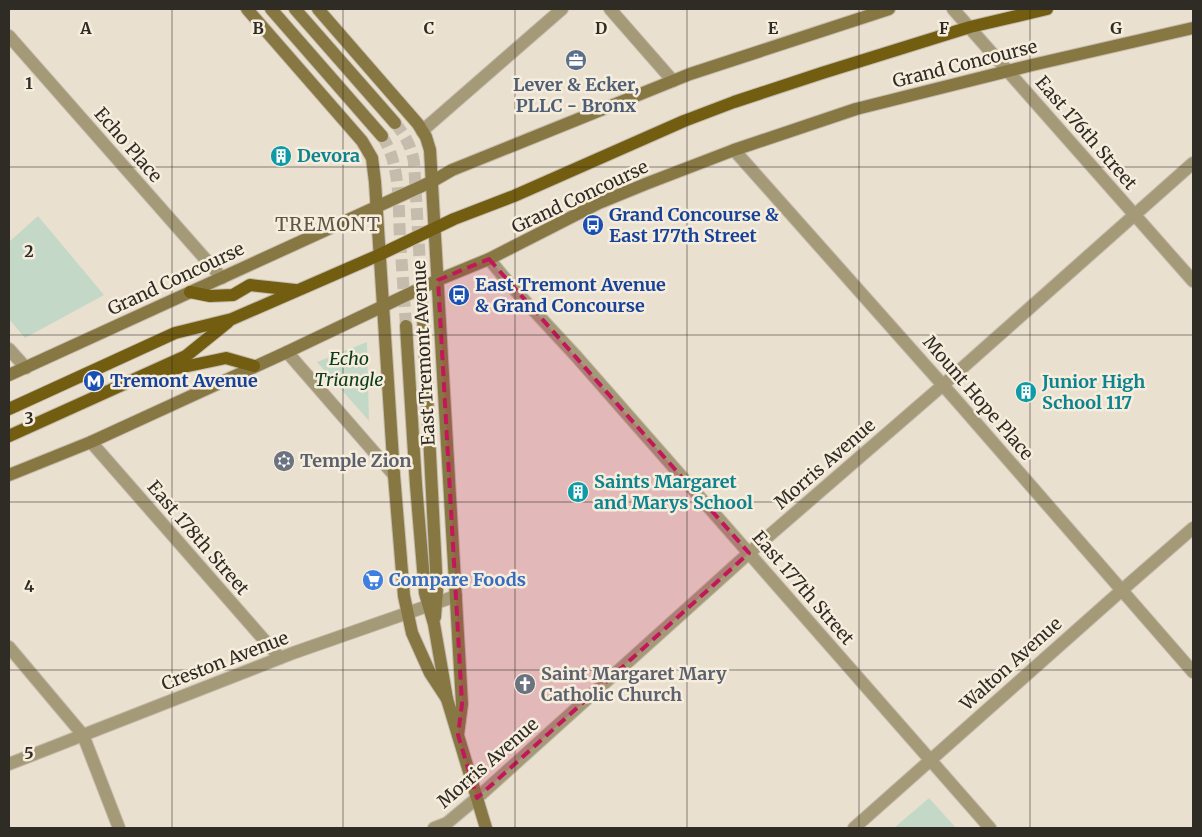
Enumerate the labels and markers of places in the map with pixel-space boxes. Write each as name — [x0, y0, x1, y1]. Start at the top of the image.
office icon: Lever & Ecker, PLLC - Bronx — [564, 48, 588, 72]
place label: Lever & Ecker, PLLC - Bronx — [513, 73, 639, 117]
building icon: Devora — [269, 144, 293, 168]
place label: Devora — [297, 144, 360, 167]
place label: Grand Concourse & East 177th Street — [609, 203, 779, 247]
bus stop icon: Grand Concourse & East 177th Street — [581, 213, 605, 237]
place label: East Tremont Avenue & Grand Concourse — [475, 273, 666, 317]
bus stop icon: East Tremont Avenue & Grand Concourse — [447, 283, 471, 307]
metro station icon: Tremont Avenue — [82, 369, 106, 393]
place label: Tremont Avenue — [110, 369, 258, 392]
place label: Junior High School 117 — [1041, 370, 1145, 414]
building icon: Junior High School 117 — [1014, 380, 1038, 404]
synagogue icon: Temple Zion — [272, 449, 296, 473]
place label: Temple Zion — [300, 449, 411, 472]
place label: Saints Margaret and Marys School — [594, 470, 753, 514]
building icon: Saints Margaret and Marys School — [566, 480, 590, 504]
supermarket icon: Compare Foods — [361, 568, 385, 592]
place label: Compare Foods — [389, 568, 526, 591]
place label: Saint Margaret Mary Catholic Church — [541, 662, 727, 706]
church icon: Saint Margaret Mary Catholic Church — [513, 672, 537, 696]

